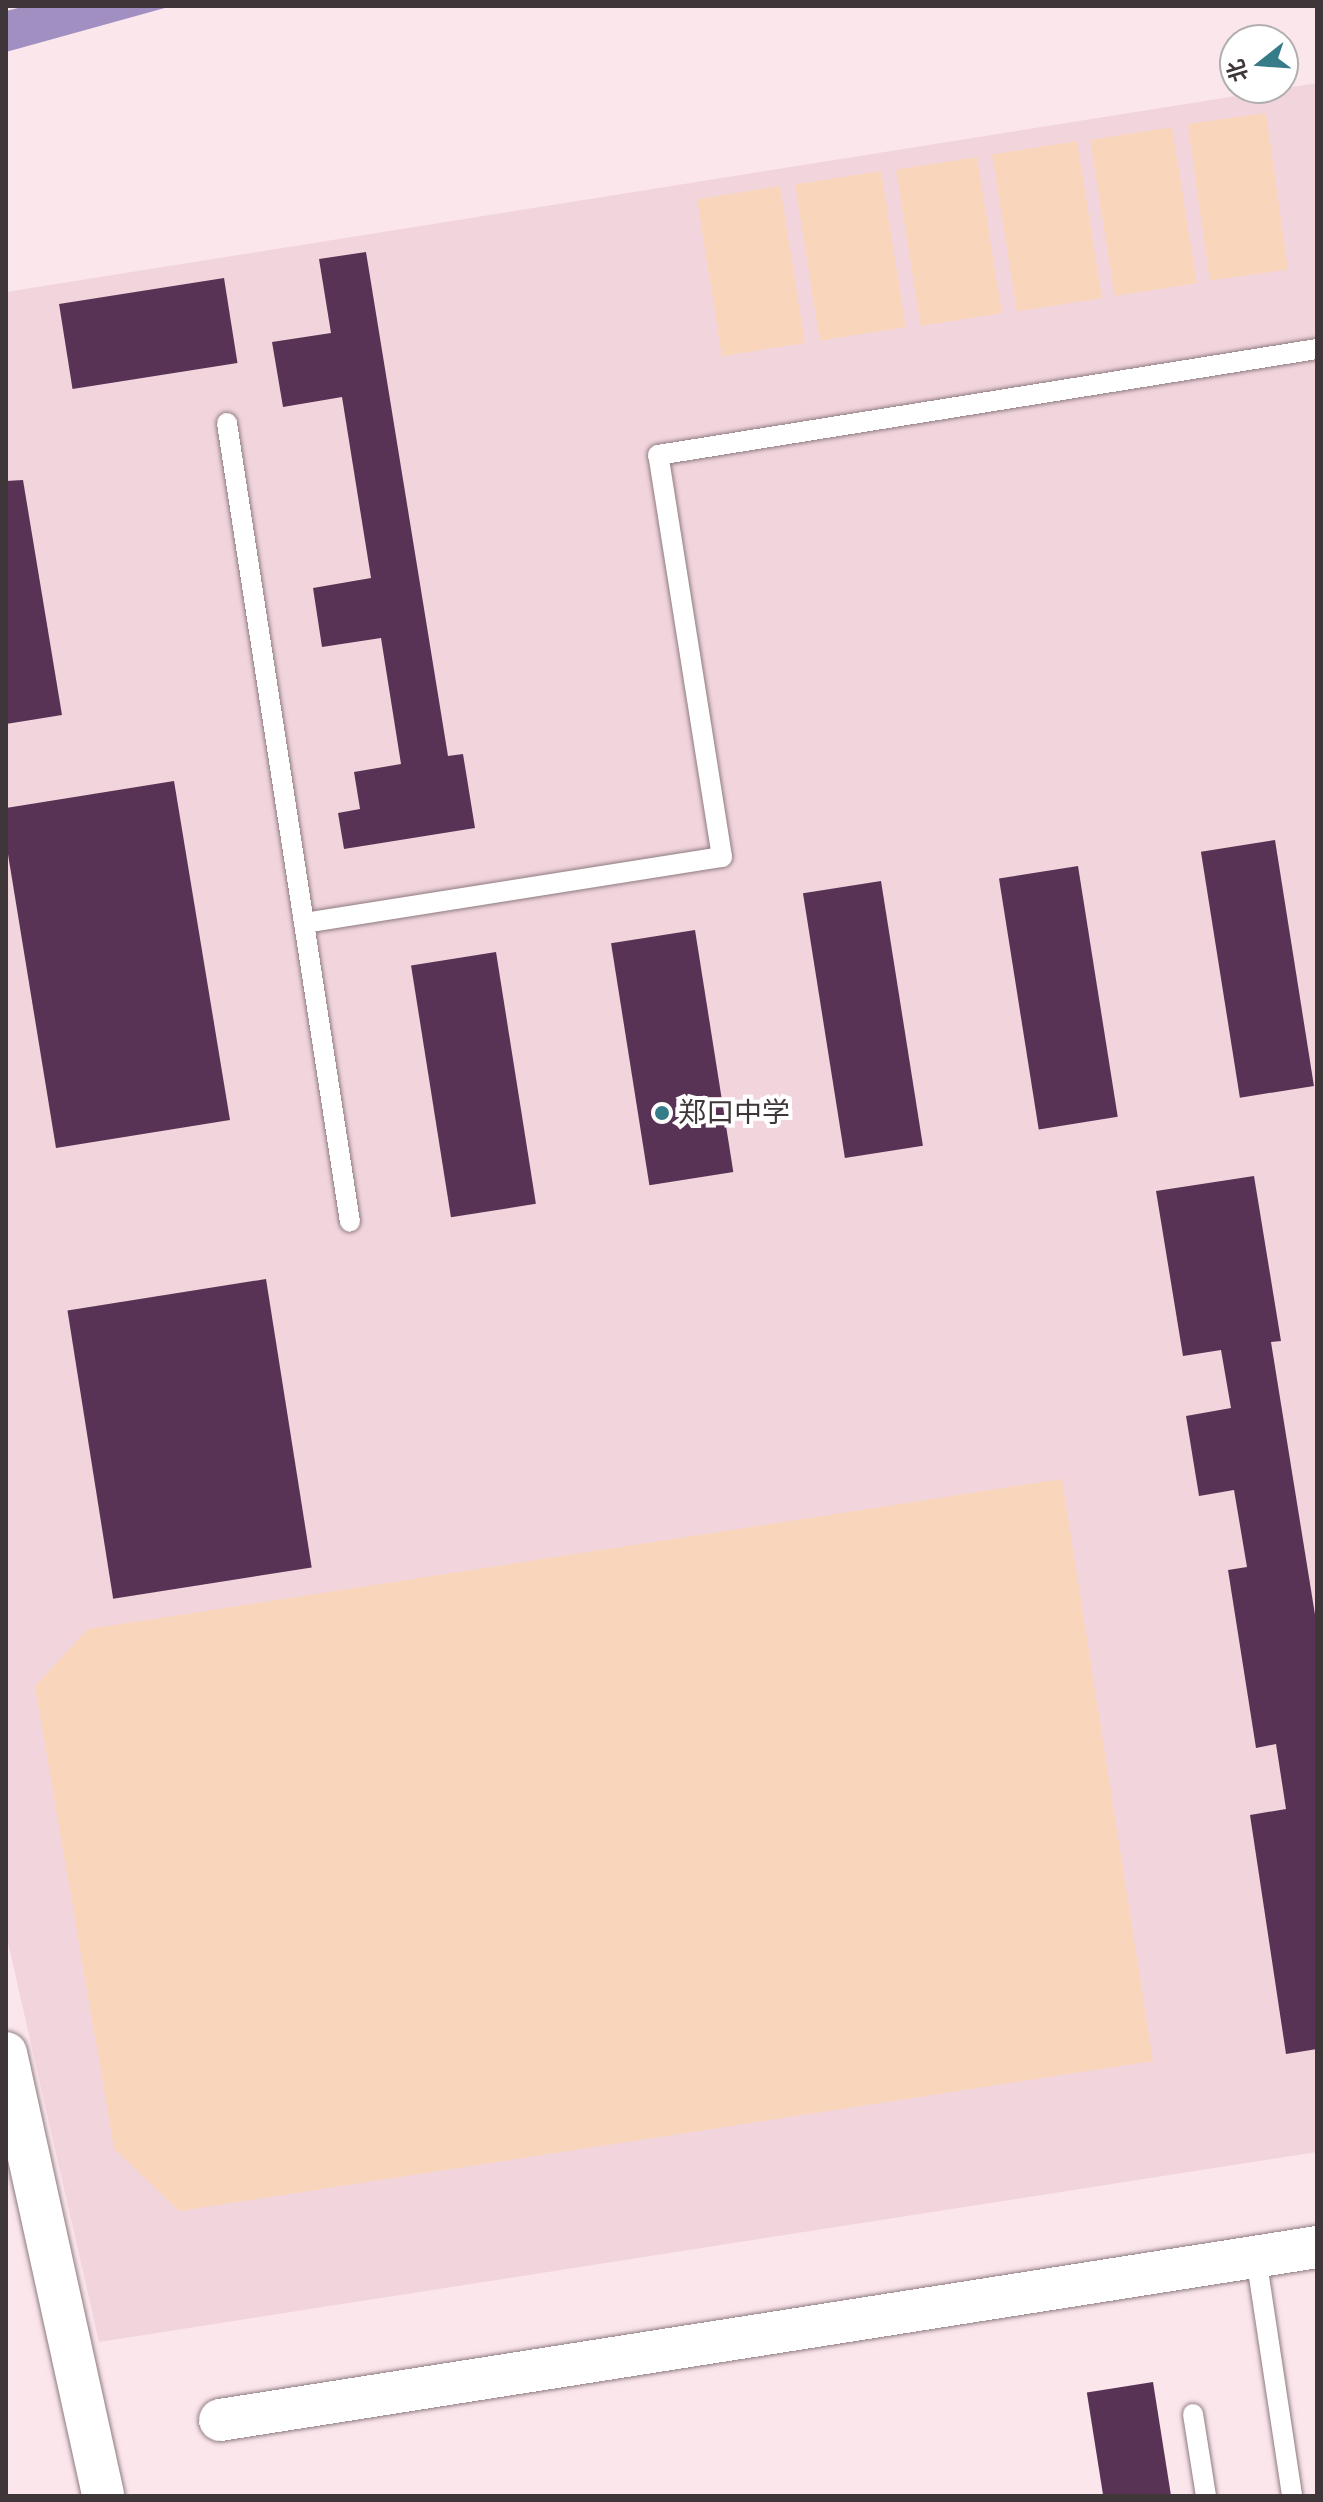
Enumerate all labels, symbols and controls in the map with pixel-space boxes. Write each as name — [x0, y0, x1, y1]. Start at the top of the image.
north arrow — [1219, 24, 1299, 104]
text: 北 — [1220, 56, 1255, 85]
place label: 郑口中学 — [678, 1096, 790, 1130]
marker: 郑口中学 — [653, 1104, 671, 1122]

